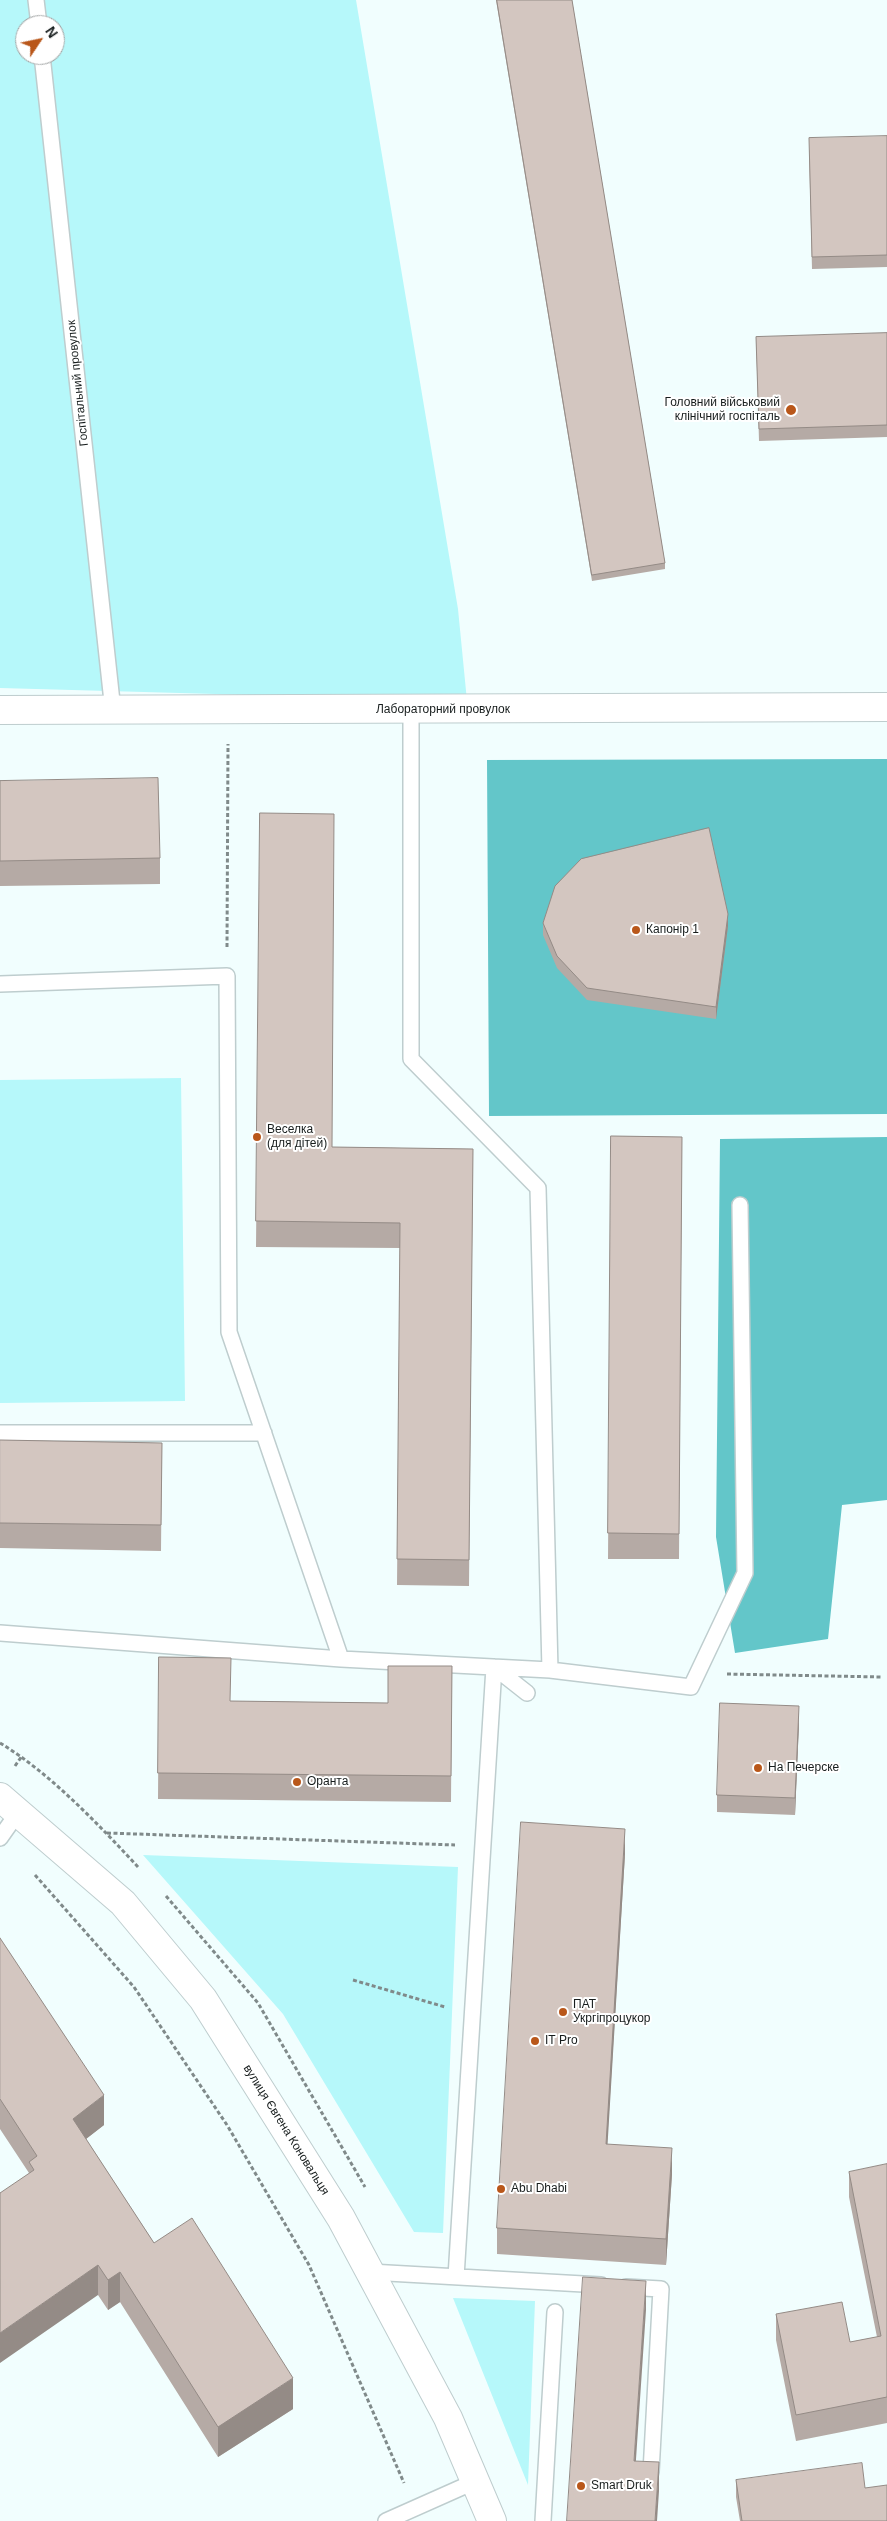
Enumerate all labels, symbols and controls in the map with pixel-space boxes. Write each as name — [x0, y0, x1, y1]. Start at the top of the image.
north arrow — [15, 15, 65, 65]
text: N — [42, 24, 61, 41]
street label: Госпітальний провулок — [64, 319, 92, 447]
place label: Головний військовий клінічний госпіталь — [665, 396, 780, 424]
marker: Головний військовий клінічний госпіталь — [784, 403, 798, 417]
street label: Лабораторний провулок — [376, 703, 510, 717]
place label: Капонір 1 — [646, 923, 699, 937]
marker: Капонір 1 — [630, 924, 642, 936]
place label: Веселка (для дітей) — [267, 1123, 327, 1151]
marker: Веселка (для дітей) — [251, 1131, 263, 1143]
place label: На Печерске — [768, 1761, 839, 1775]
marker: На Печерске — [752, 1762, 764, 1774]
place label: Оранта — [307, 1775, 348, 1789]
marker: Оранта — [291, 1776, 303, 1788]
place label: ПАТ Укргіпроцукор — [573, 1998, 651, 2026]
marker: ПАТ Укргіпроцукор — [557, 2006, 569, 2018]
place label: IT Pro — [545, 2034, 578, 2048]
marker: IT Pro — [529, 2035, 541, 2047]
street label: вулиця Євгена Коновальця — [240, 2062, 332, 2198]
place label: Abu Dhabi — [511, 2182, 567, 2196]
marker: Abu Dhabi — [495, 2183, 507, 2195]
place label: Smart Druk — [591, 2479, 652, 2493]
marker: Smart Druk — [575, 2480, 587, 2492]

